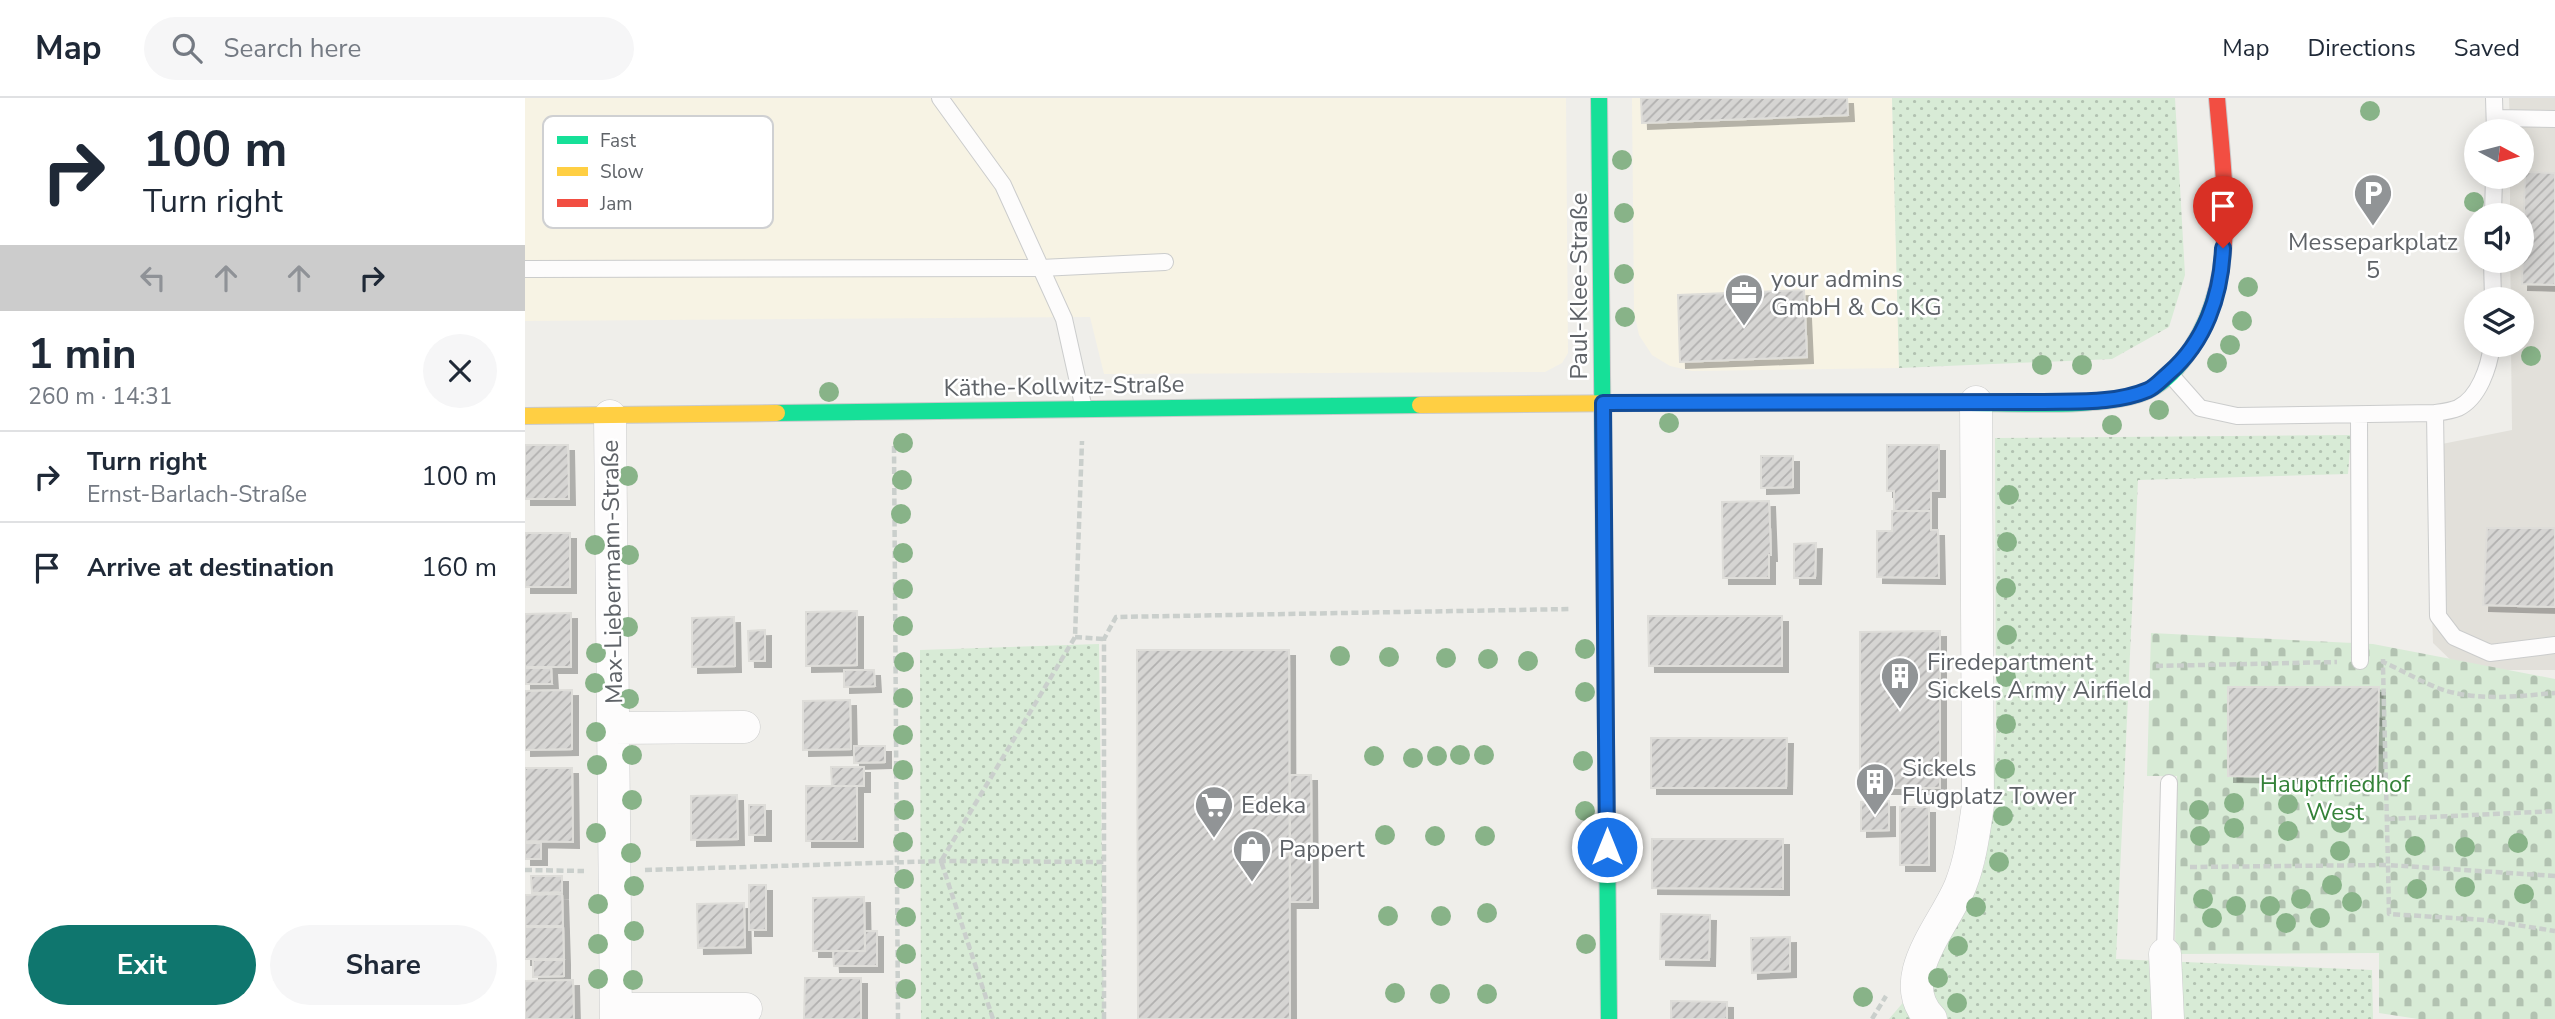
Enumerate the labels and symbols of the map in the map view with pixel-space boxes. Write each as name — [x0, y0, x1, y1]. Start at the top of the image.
legend — [543, 116, 773, 228]
north arrow — [2464, 119, 2534, 189]
text: Fast — [600, 128, 636, 154]
text: Slow — [600, 159, 644, 185]
parking icon: Messeparkplatz 5 — [2352, 172, 2394, 227]
pin — [2193, 176, 2253, 248]
text: Jam — [599, 191, 633, 217]
street label: Paul-Klee-Straße — [1563, 192, 1595, 380]
place label: Messeparkplatz 5 — [2288, 226, 2458, 286]
place label: your admins GmbH & Co. KG — [1771, 263, 1942, 323]
office icon: your admins GmbH & Co. KG — [1723, 272, 1765, 327]
street label: Käthe-Kollwitz-Straße — [943, 368, 1185, 404]
street label: Max-Liebermann-Straße — [594, 440, 630, 704]
place label: Firedepartment Sickels Army Airfield — [1927, 646, 2152, 706]
building icon: Firedepartment Sickels Army Airfield — [1879, 655, 1921, 710]
place label: Sickels Flugplatz Tower — [1902, 752, 2077, 812]
building icon: Sickels Flugplatz Tower — [1854, 761, 1896, 816]
park label: Hauptfriedhof West — [2260, 768, 2411, 828]
supermarket icon: Edeka — [1193, 784, 1235, 839]
place label: Edeka — [1241, 789, 1306, 821]
position arrow — [1570, 810, 1644, 884]
shop icon: Pappert — [1231, 828, 1273, 883]
place label: Pappert — [1279, 833, 1365, 865]

